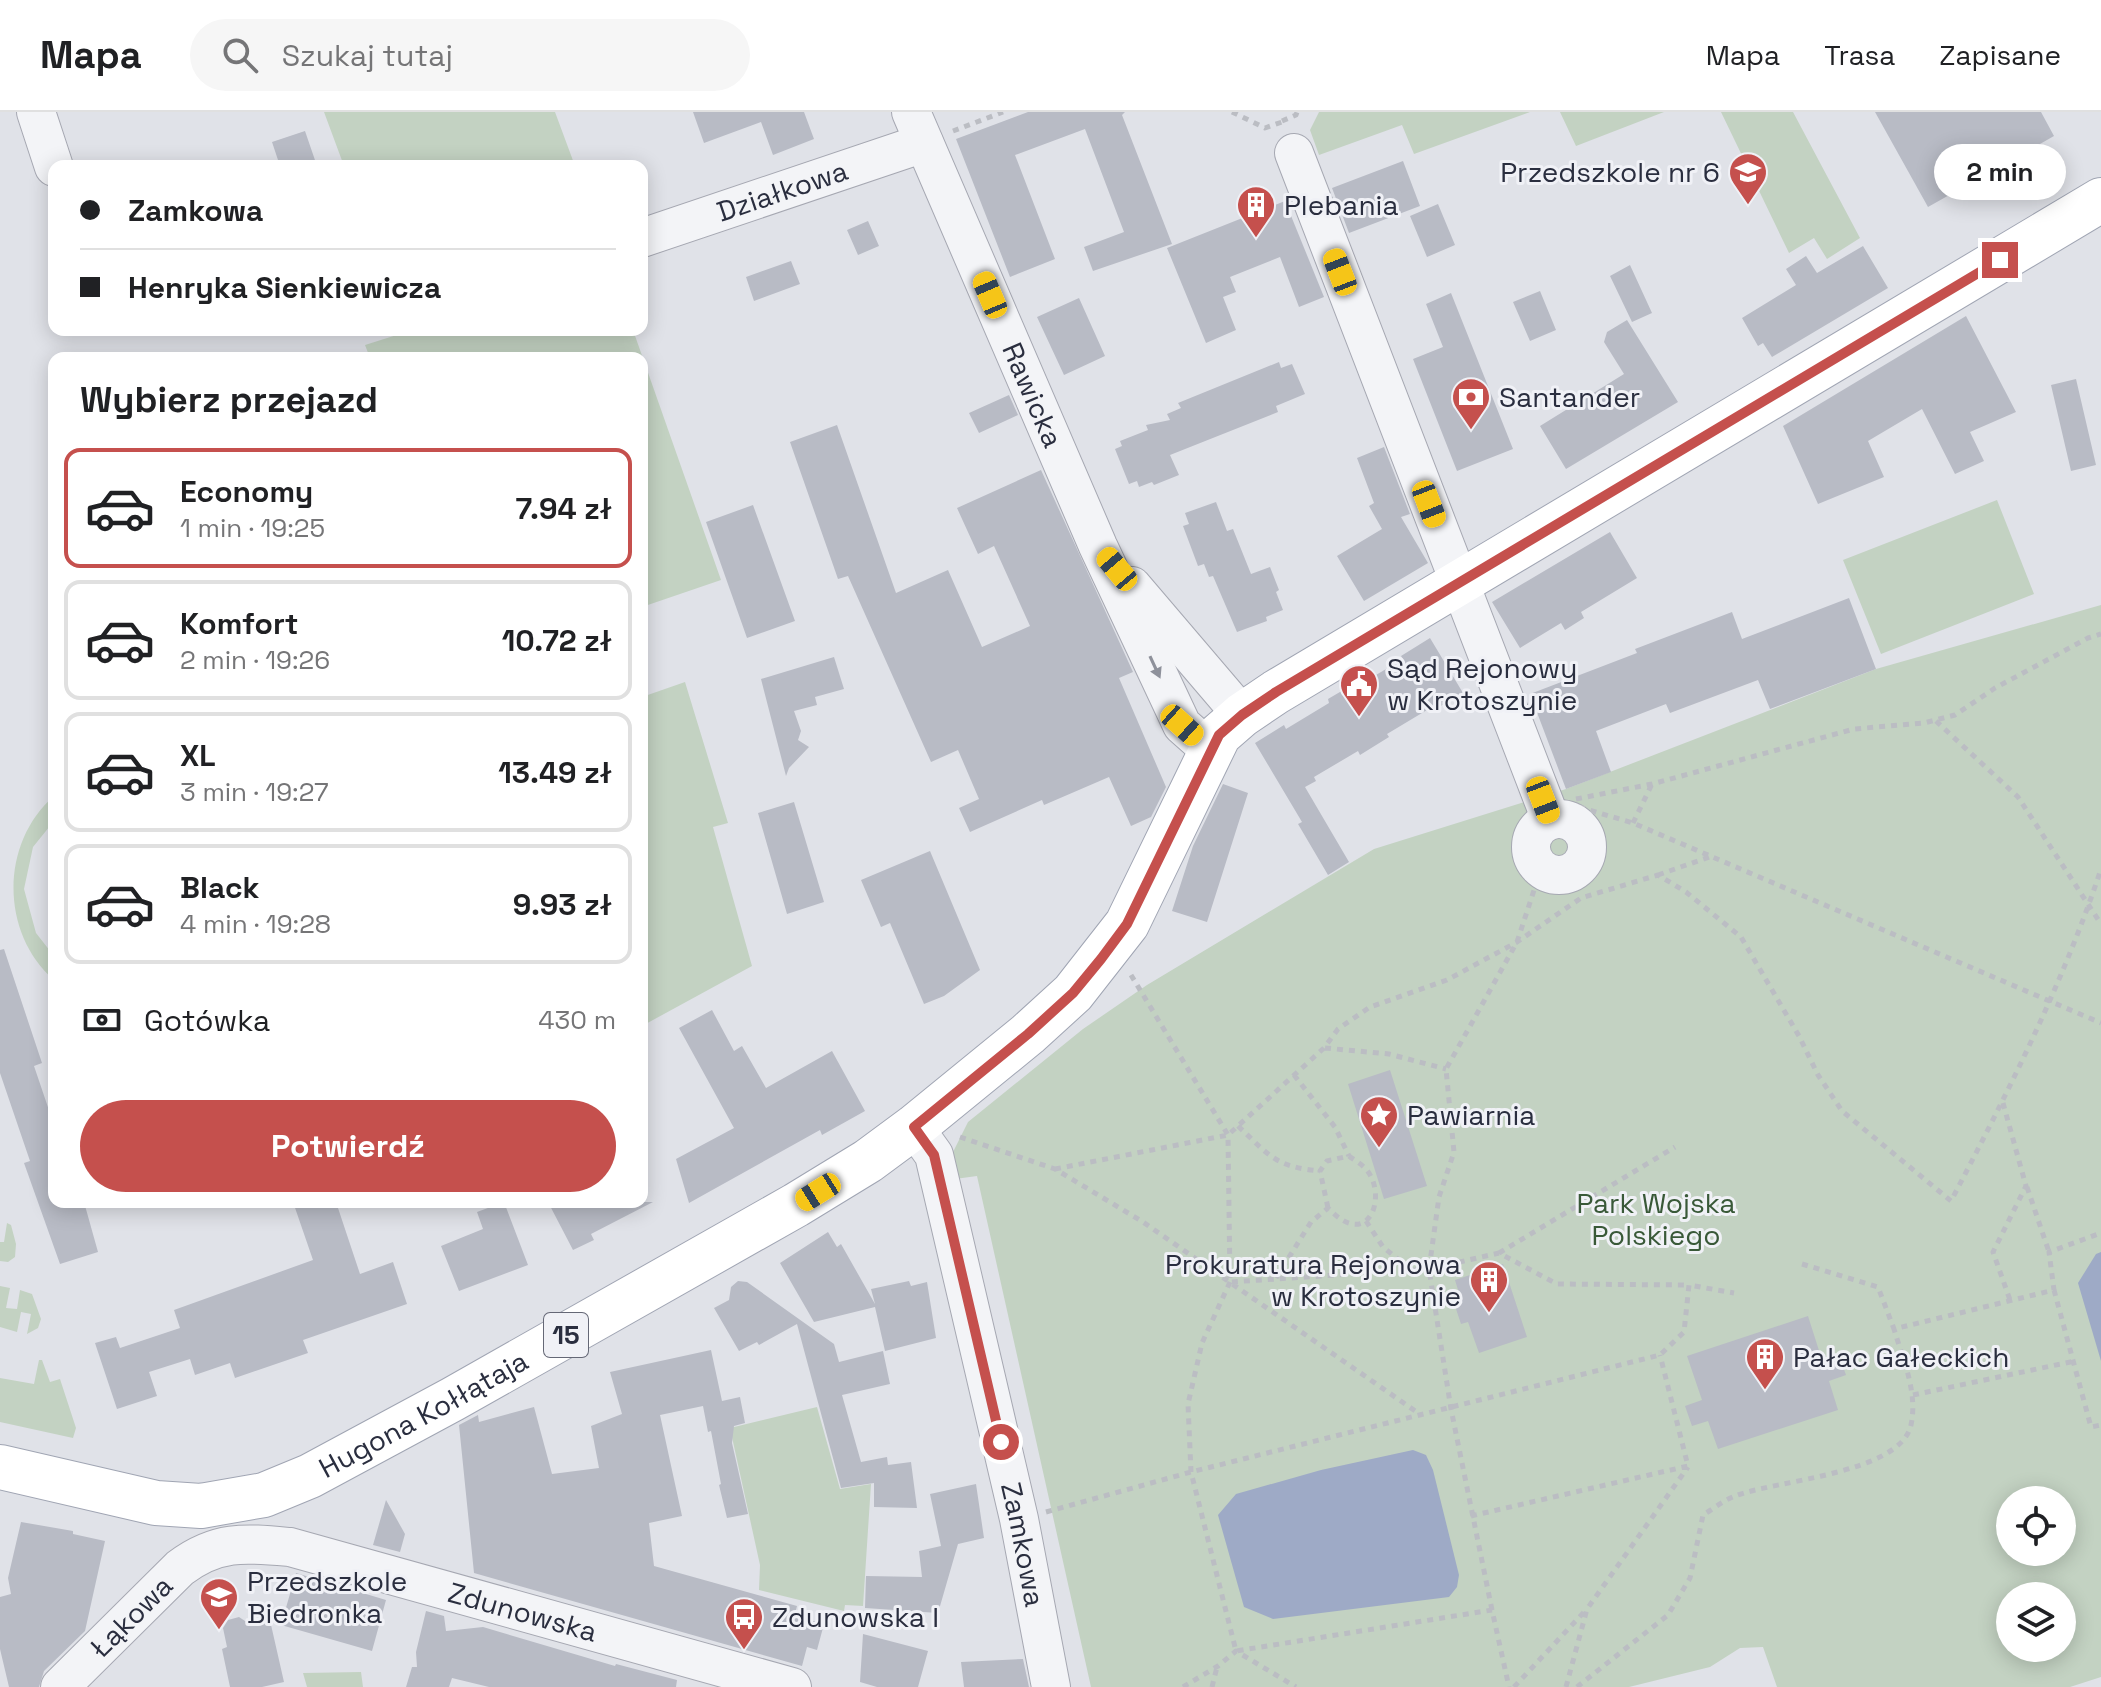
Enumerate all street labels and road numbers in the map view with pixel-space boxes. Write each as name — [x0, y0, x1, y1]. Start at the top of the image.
street label: Działkowa — [712, 152, 852, 230]
street label: Rawicka — [994, 337, 1071, 453]
road number: 15 — [544, 1313, 588, 1357]
street label: Hugona Kołłątaja — [313, 1342, 534, 1486]
street label: Zamkowa — [993, 1479, 1053, 1610]
street label: Łąkowa — [82, 1568, 180, 1665]
street label: Zdunowska — [444, 1574, 601, 1650]

